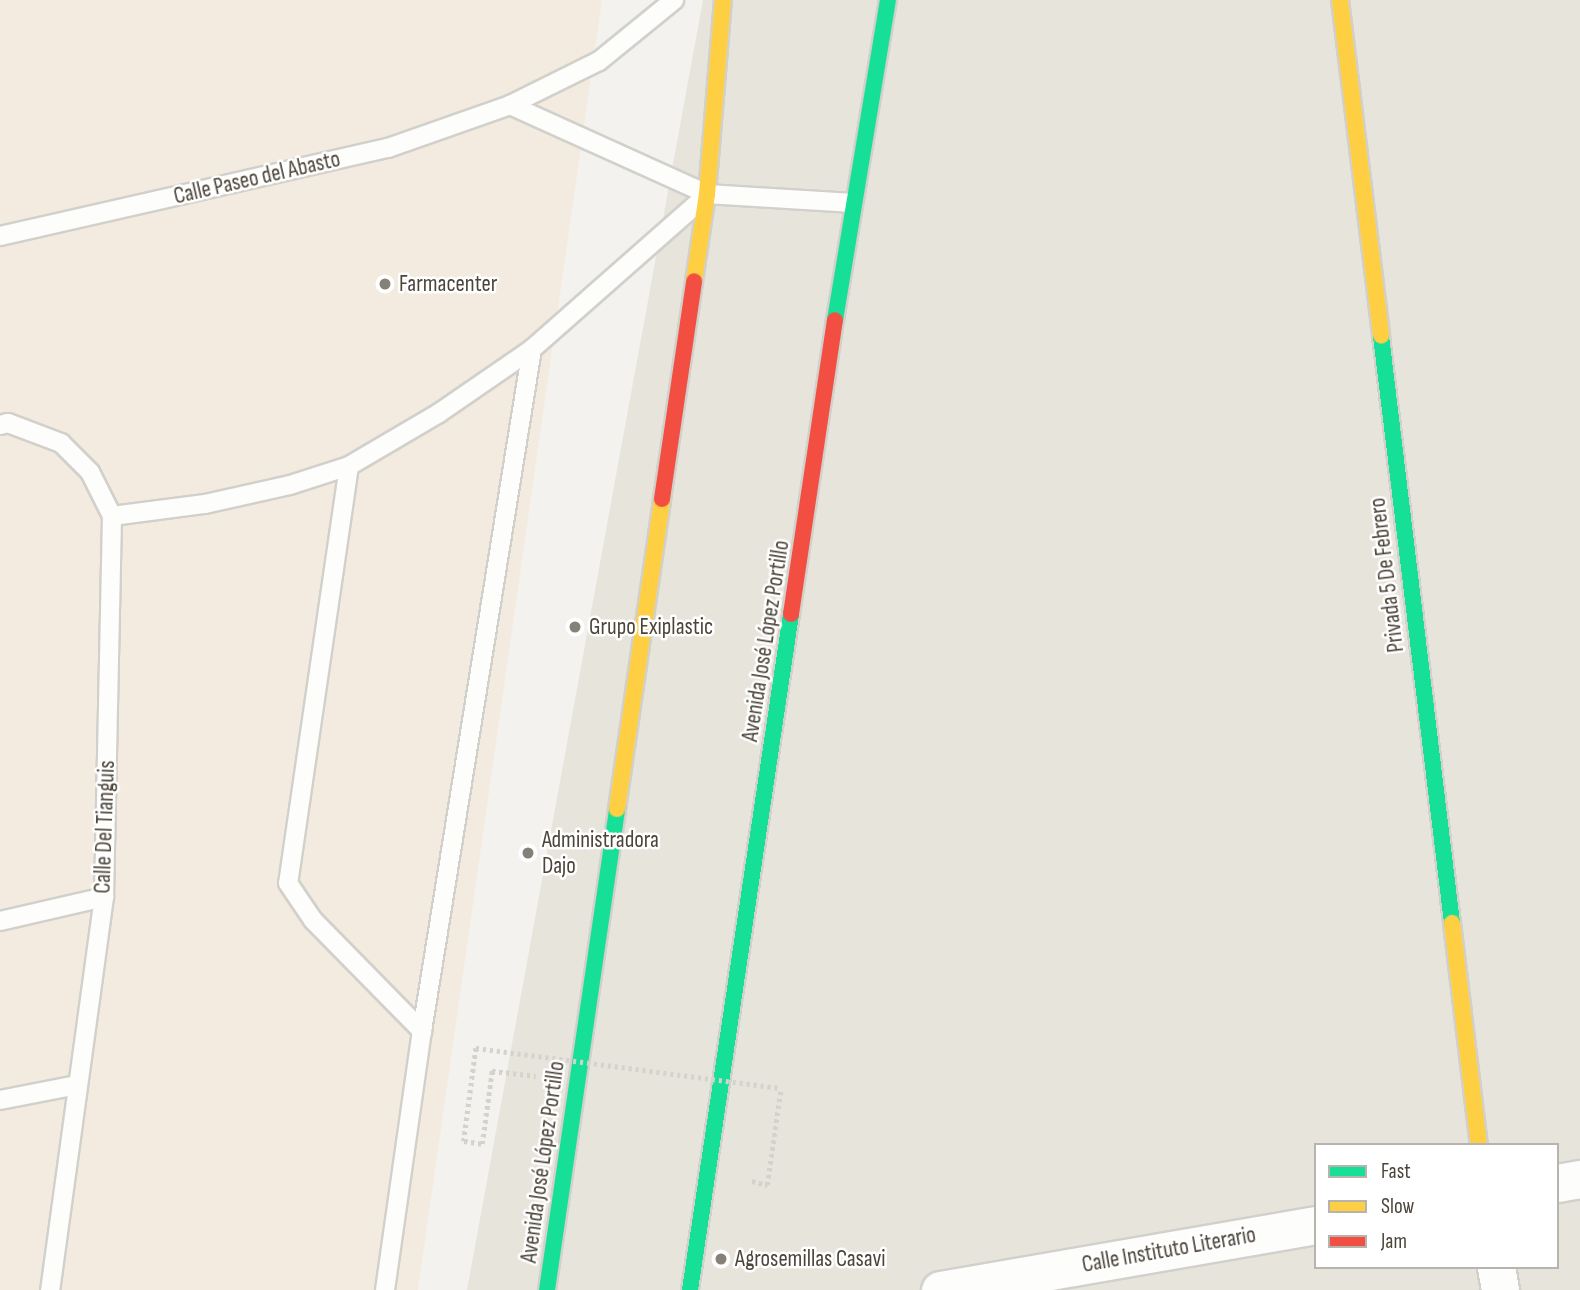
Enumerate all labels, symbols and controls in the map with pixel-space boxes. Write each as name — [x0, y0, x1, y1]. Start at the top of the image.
street label: Calle Paseo del Abasto — [171, 145, 343, 211]
place label: Farmacenter — [399, 270, 497, 298]
marker: Farmacenter — [377, 276, 393, 292]
street label: Privada 5 De Febrero — [1364, 496, 1410, 654]
street label: Avenida José López Portillo — [736, 539, 796, 743]
place label: Grupo Exiplastic — [589, 613, 713, 641]
marker: Grupo Exiplastic — [567, 619, 583, 635]
street label: Calle Del Tianguis — [89, 760, 121, 894]
place label: Administradora Dajo — [542, 826, 659, 880]
marker: Administradora Dajo — [520, 845, 536, 861]
street label: Avenida José López Portillo — [515, 1059, 571, 1265]
legend — [1314, 1143, 1559, 1269]
text: Fast — [1381, 1159, 1411, 1184]
text: Slow — [1381, 1194, 1414, 1219]
street label: Calle Instituto Literario — [1080, 1221, 1258, 1279]
text: Jam — [1381, 1229, 1407, 1254]
place label: Agrosemillas Casavi — [735, 1245, 886, 1273]
marker: Agrosemillas Casavi — [713, 1251, 729, 1267]

